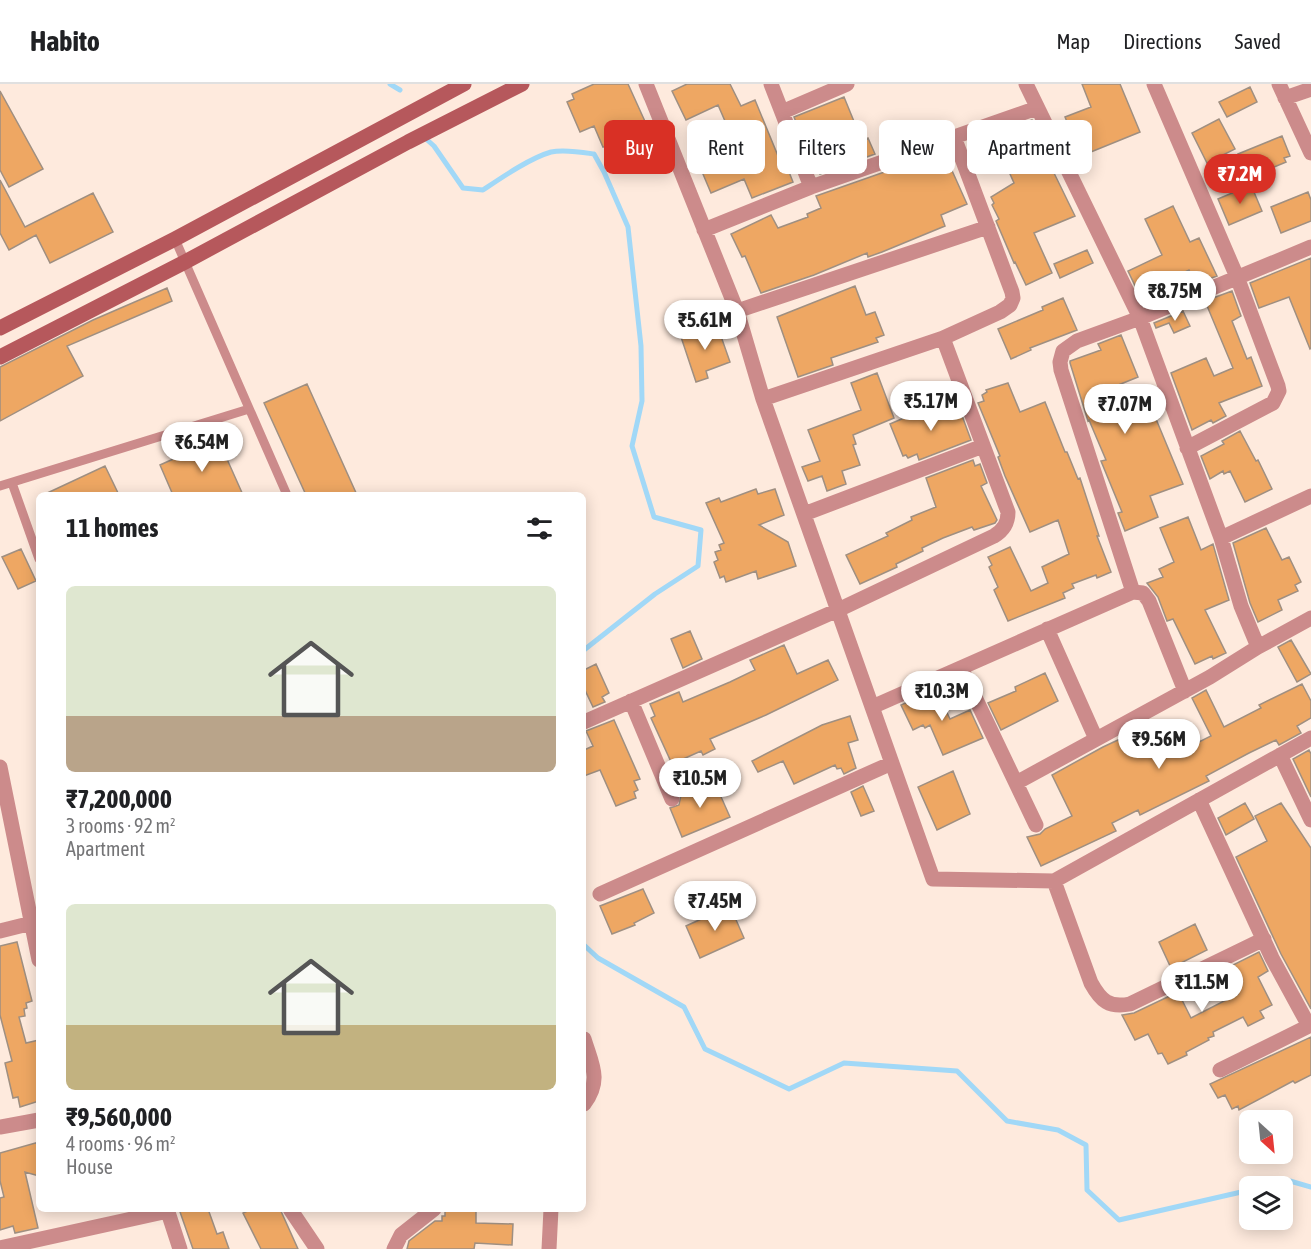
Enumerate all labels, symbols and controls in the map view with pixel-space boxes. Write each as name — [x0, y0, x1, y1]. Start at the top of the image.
text: Habito — [30, 25, 100, 57]
text: Map — [1056, 29, 1090, 53]
text: Directions — [1123, 29, 1202, 53]
text: Saved — [1235, 29, 1281, 53]
chip: Buy — [604, 120, 675, 174]
chip: Rent — [687, 120, 765, 174]
chip: Filters — [777, 120, 867, 174]
chip: New — [879, 120, 955, 174]
chip: Apartment — [967, 120, 1092, 174]
pin: ₹7.2M — [1198, 154, 1282, 205]
text: ₹7.2M — [1218, 162, 1262, 185]
pin: ₹8.75M — [1126, 271, 1224, 322]
text: ₹8.75M — [1148, 279, 1202, 302]
pin: ₹5.61M — [656, 300, 754, 351]
text: ₹5.61M — [678, 308, 732, 331]
pin: ₹5.17M — [882, 381, 980, 432]
pin: ₹7.07M — [1076, 384, 1174, 435]
text: ₹5.17M — [904, 389, 958, 412]
text: ₹7.07M — [1098, 392, 1152, 415]
pin: ₹6.54M — [153, 422, 251, 473]
text: ₹6.54M — [175, 430, 229, 453]
icon: filters — [523, 512, 556, 545]
text: 11 homes — [66, 513, 159, 543]
icon: home — [257, 625, 365, 733]
pin: ₹10.3M — [893, 671, 991, 722]
text: ₹10.3M — [915, 679, 969, 702]
pin: ₹9.56M — [1110, 719, 1208, 770]
text: ₹9.56M — [1132, 727, 1186, 750]
pin: ₹10.5M — [651, 758, 749, 809]
text: ₹10.5M — [673, 766, 727, 789]
text: ₹7,200,000 — [66, 784, 172, 814]
text: 3 rooms · 92 m² — [66, 814, 176, 837]
text: Apartment — [66, 837, 145, 860]
pin: ₹7.45M — [666, 881, 764, 932]
text: ₹7.45M — [688, 889, 742, 912]
icon: home — [257, 943, 365, 1051]
pin: ₹11.5M — [1153, 962, 1251, 1013]
text: ₹11.5M — [1175, 970, 1229, 993]
text: ₹9,560,000 — [66, 1102, 172, 1132]
north arrow — [1239, 1110, 1293, 1164]
map controls — [1239, 1110, 1293, 1230]
text: 4 rooms · 96 m² — [66, 1132, 176, 1155]
text: House — [66, 1155, 113, 1178]
button: layers — [1239, 1176, 1293, 1230]

